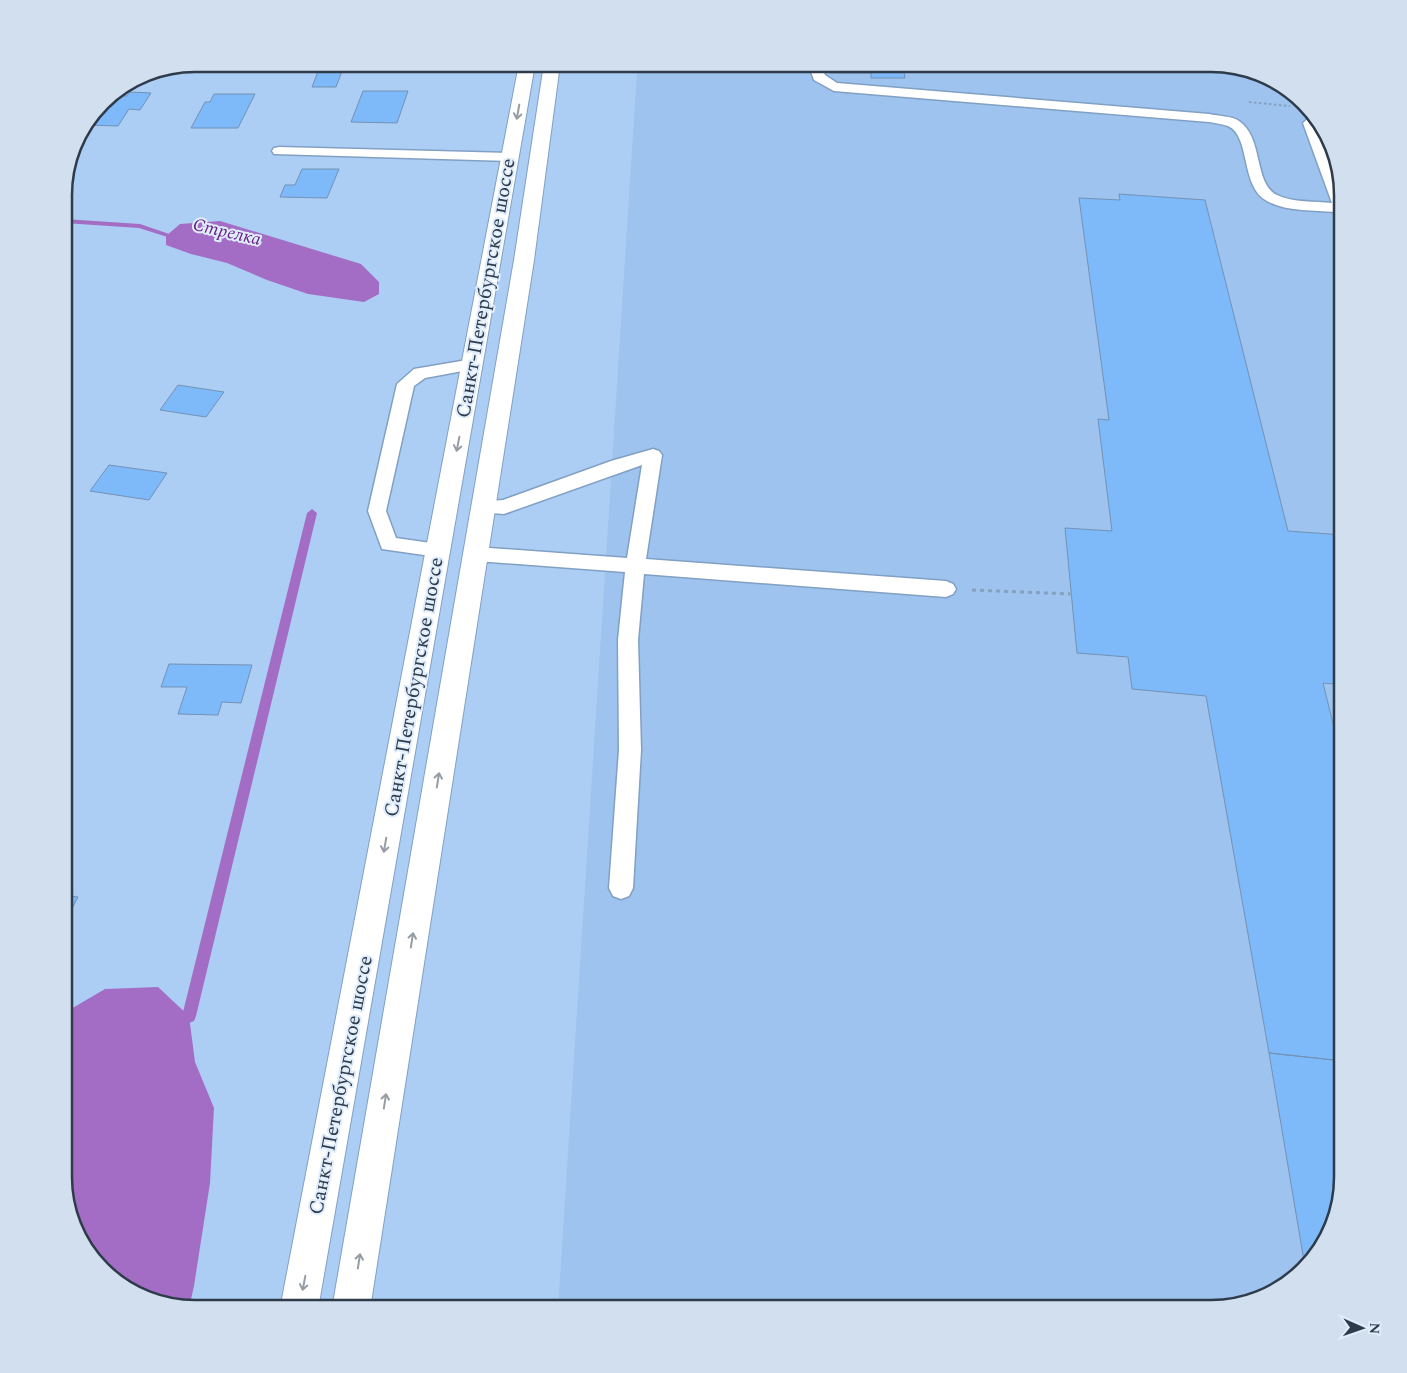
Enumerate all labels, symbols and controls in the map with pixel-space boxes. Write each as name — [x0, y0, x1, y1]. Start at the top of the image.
one-way arrow — [512, 103, 522, 119]
street label: Санкт-Петербургское шоссе — [448, 156, 524, 420]
water label: Стрелка — [190, 211, 264, 253]
one-way arrow — [453, 436, 462, 452]
street label: Санкт-Петербургское шоссе — [376, 555, 452, 819]
one-way arrow — [434, 773, 444, 789]
one-way arrow — [380, 836, 389, 852]
one-way arrow — [407, 933, 417, 949]
street label: Санкт-Петербургское шоссе — [301, 953, 381, 1217]
one-way arrow — [381, 1093, 391, 1109]
one-way arrow — [354, 1254, 364, 1270]
one-way arrow — [298, 1274, 308, 1290]
north arrow — [1337, 1303, 1387, 1353]
text: N — [1364, 1322, 1385, 1335]

